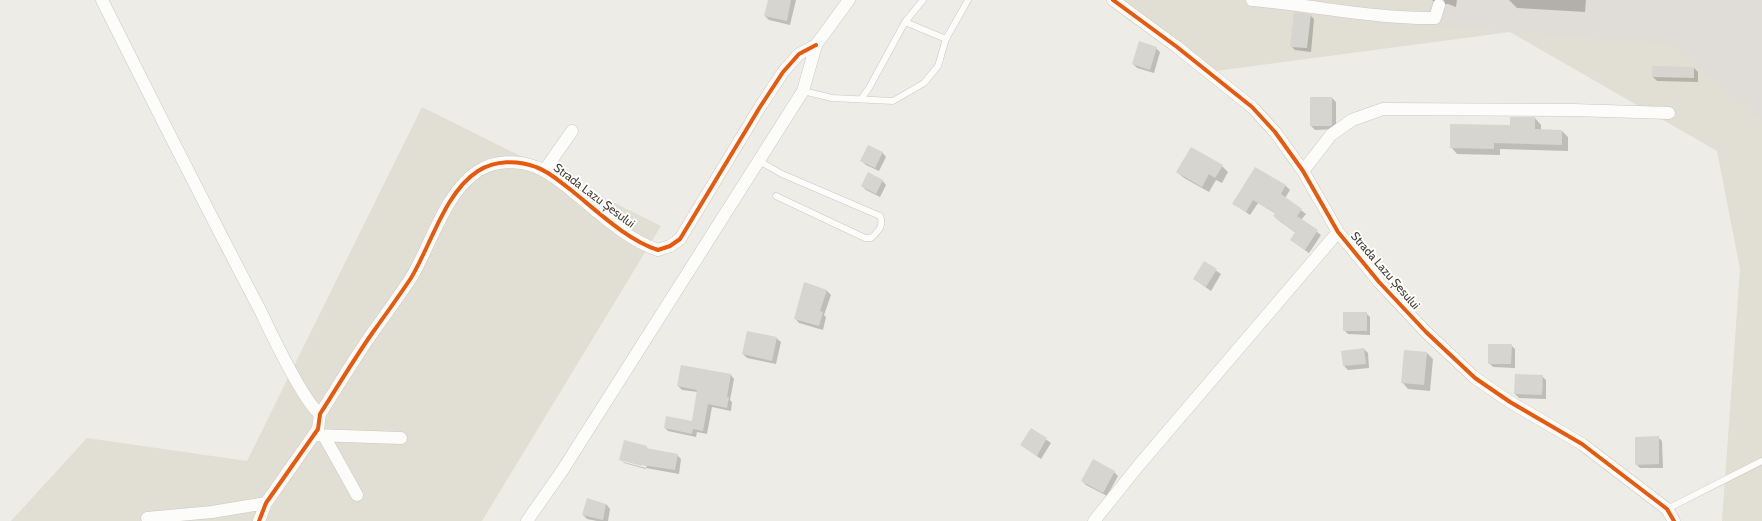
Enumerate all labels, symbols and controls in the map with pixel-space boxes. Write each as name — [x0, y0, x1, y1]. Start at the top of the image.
street label: Strada Lazu Șesului — [551, 161, 637, 231]
street label: Strada Lazu Șesului — [1347, 229, 1423, 313]

